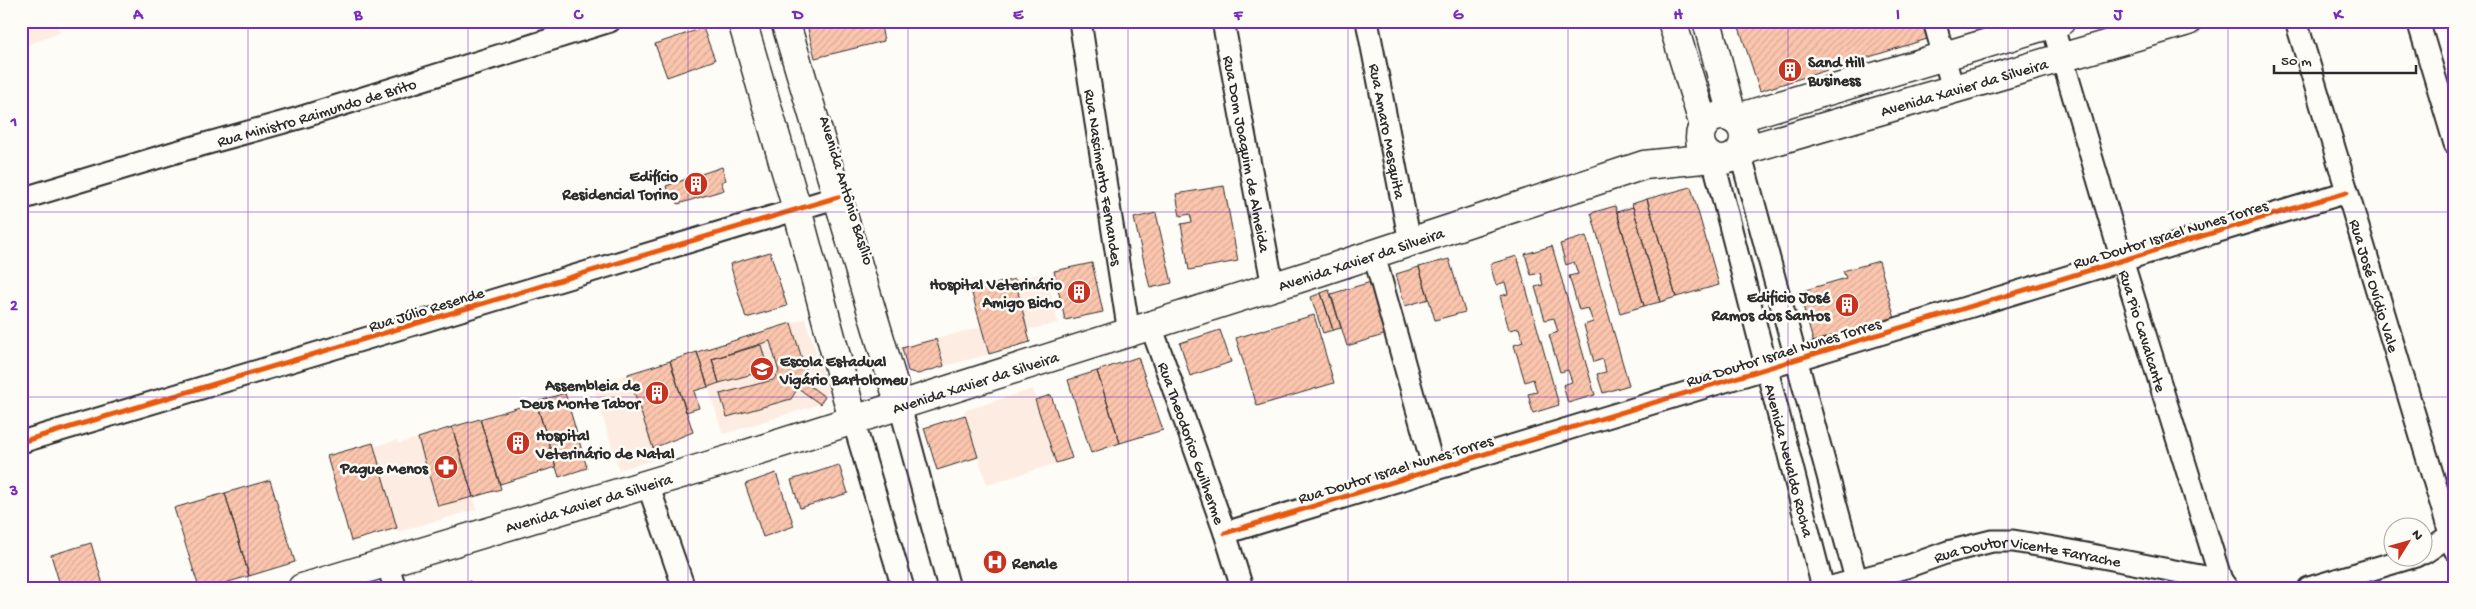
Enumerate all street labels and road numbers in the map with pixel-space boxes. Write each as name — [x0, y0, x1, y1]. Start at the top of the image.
street label: Rua Dom Joaquim de Almeida — [1217, 54, 1272, 255]
street label: Avenida Xavier da Silveira — [1879, 56, 2052, 123]
street label: Rua Amaro Mesquita — [1363, 62, 1408, 202]
street label: Rua Ministro Raimundo de Brito — [216, 76, 419, 153]
street label: Rua Nascimento Fernandes — [1078, 88, 1124, 268]
street label: Avenida Antônio Basílio — [813, 114, 876, 268]
street label: Rua Doutor Israel Nunes Torres — [2071, 197, 2272, 275]
street label: Rua José Ovídio Vale — [2343, 217, 2401, 356]
street label: Avenida Xavier da Silveira — [1276, 225, 1448, 297]
street label: Rua Pio Cavalcante — [2113, 268, 2169, 396]
street label: Rua Júlio Resende — [367, 285, 488, 338]
street label: Rua Doutor Israel Nunes Torres — [1684, 315, 1885, 393]
street label: Avenida Xavier da Silveira — [891, 349, 1063, 420]
street label: Rua Theodorico Guilherme — [1152, 360, 1227, 528]
street label: Avenida Nevaldo Rocha — [1758, 383, 1816, 541]
street label: Rua Doutor Israel Nunes Torres — [1296, 432, 1497, 510]
street label: Avenida Xavier da Silveira — [504, 471, 676, 539]
street label: Rua Doutor Vicente Farrache — [1932, 535, 2123, 574]

